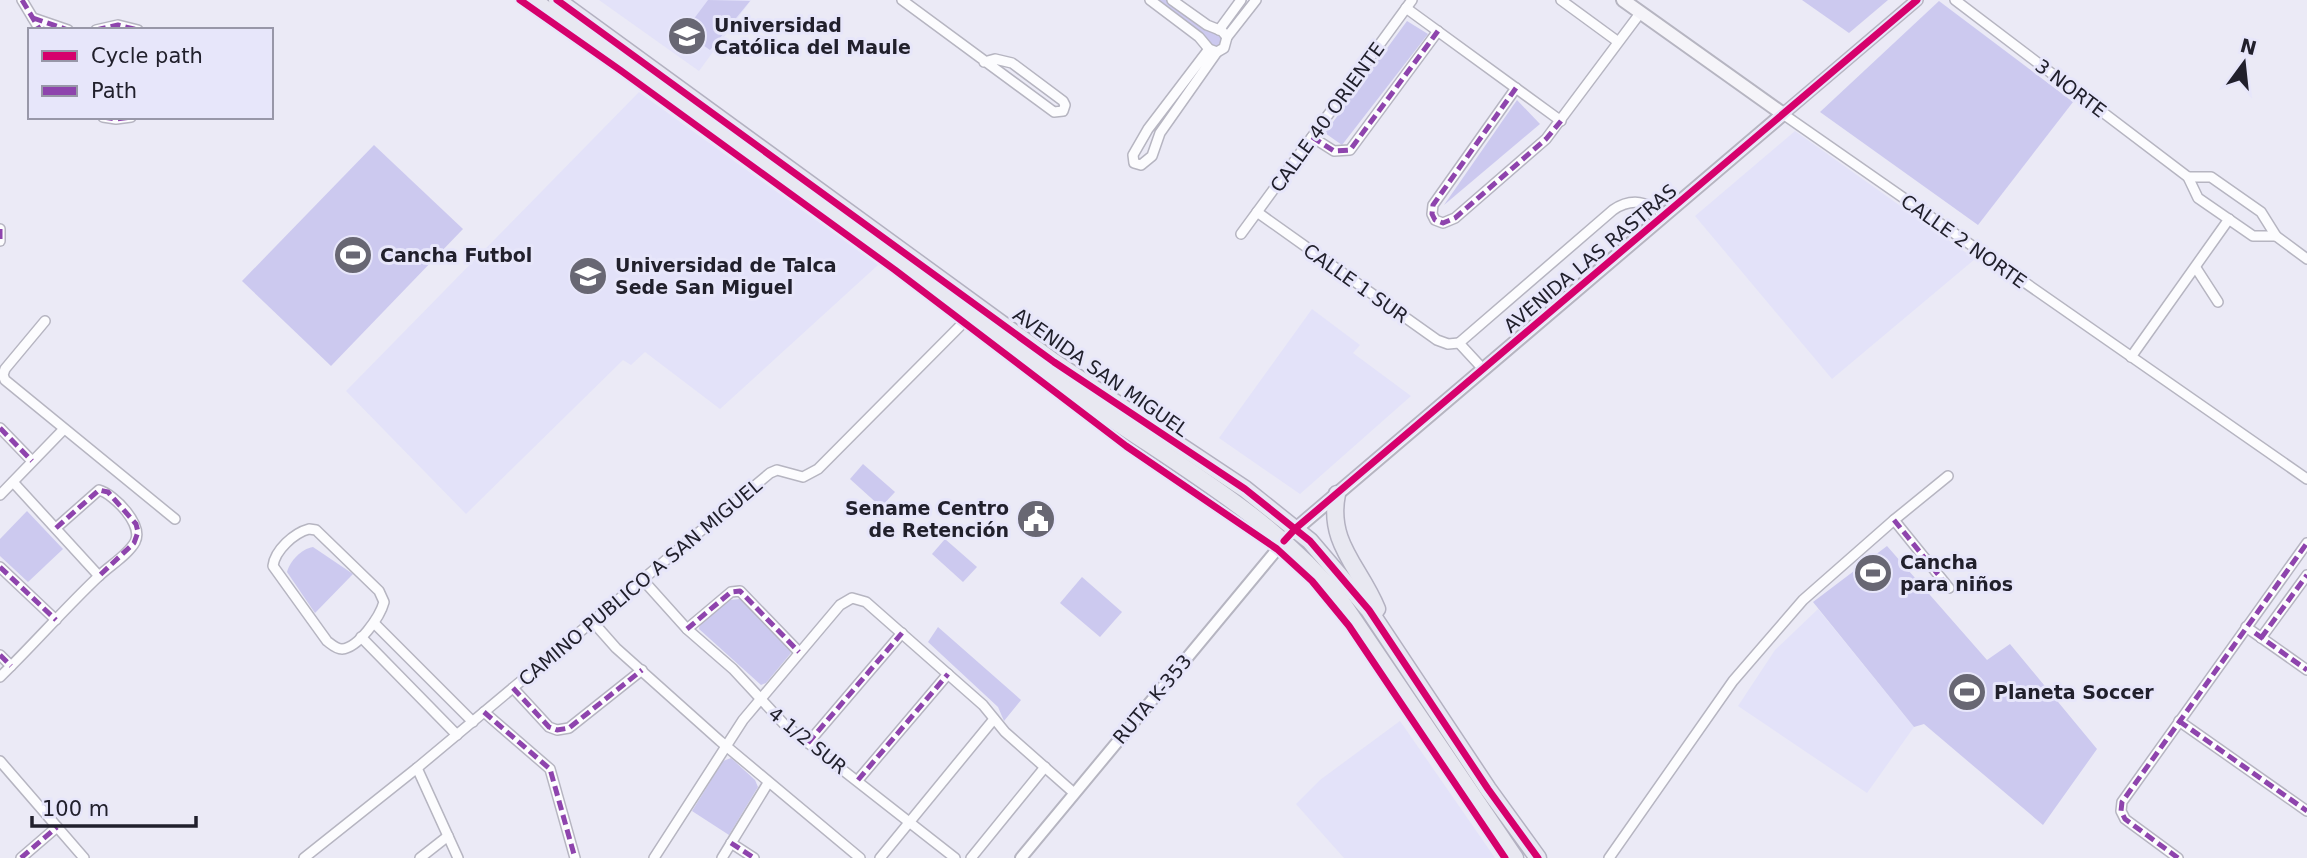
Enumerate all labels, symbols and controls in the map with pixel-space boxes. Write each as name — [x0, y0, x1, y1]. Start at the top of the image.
place label: Universidad Católica del Maule — [714, 14, 911, 58]
school or university icon: Universidad Católica del Maule — [666, 15, 708, 57]
legend — [28, 28, 273, 119]
north arrow — [2209, 28, 2279, 98]
text: N — [2238, 34, 2259, 59]
street label: CALLE 40 ORIENTE — [1265, 38, 1389, 196]
text: Cycle path — [91, 44, 203, 68]
street label: 3 NORTE — [2031, 54, 2111, 122]
text: Path — [91, 79, 137, 103]
street label: AVENIDA LAS RASTRAS — [1499, 179, 1681, 337]
street label: CALLE 2 NORTE — [1897, 189, 2031, 293]
sports icon: Cancha Futbol — [332, 234, 374, 276]
street label: CALLE 1 SUR — [1299, 239, 1413, 327]
place label: Cancha Futbol — [380, 244, 532, 266]
place label: Universidad de Talca Sede San Miguel — [615, 254, 837, 298]
school or university icon: Universidad de Talca Sede San Miguel — [567, 255, 609, 297]
street label: AVENIDA SAN MIGUEL — [1009, 303, 1193, 441]
street label: CAMINO PUBLICO A SAN MIGUEL — [514, 474, 766, 690]
place label: Sename Centro de Retención — [845, 497, 1009, 541]
public building icon: Sename Centro de Retención — [1015, 498, 1057, 540]
place label: Cancha para niños — [1900, 551, 2013, 595]
sports icon: Cancha para niños — [1852, 552, 1894, 594]
street label: RUTA K-353 — [1108, 650, 1196, 748]
sports icon: Planeta Soccer — [1946, 671, 1988, 713]
place label: Planeta Soccer — [1994, 681, 2154, 703]
street label: 4 1/2 SUR — [765, 702, 851, 778]
scale bar — [32, 784, 196, 828]
text: 100 m — [42, 797, 109, 821]

